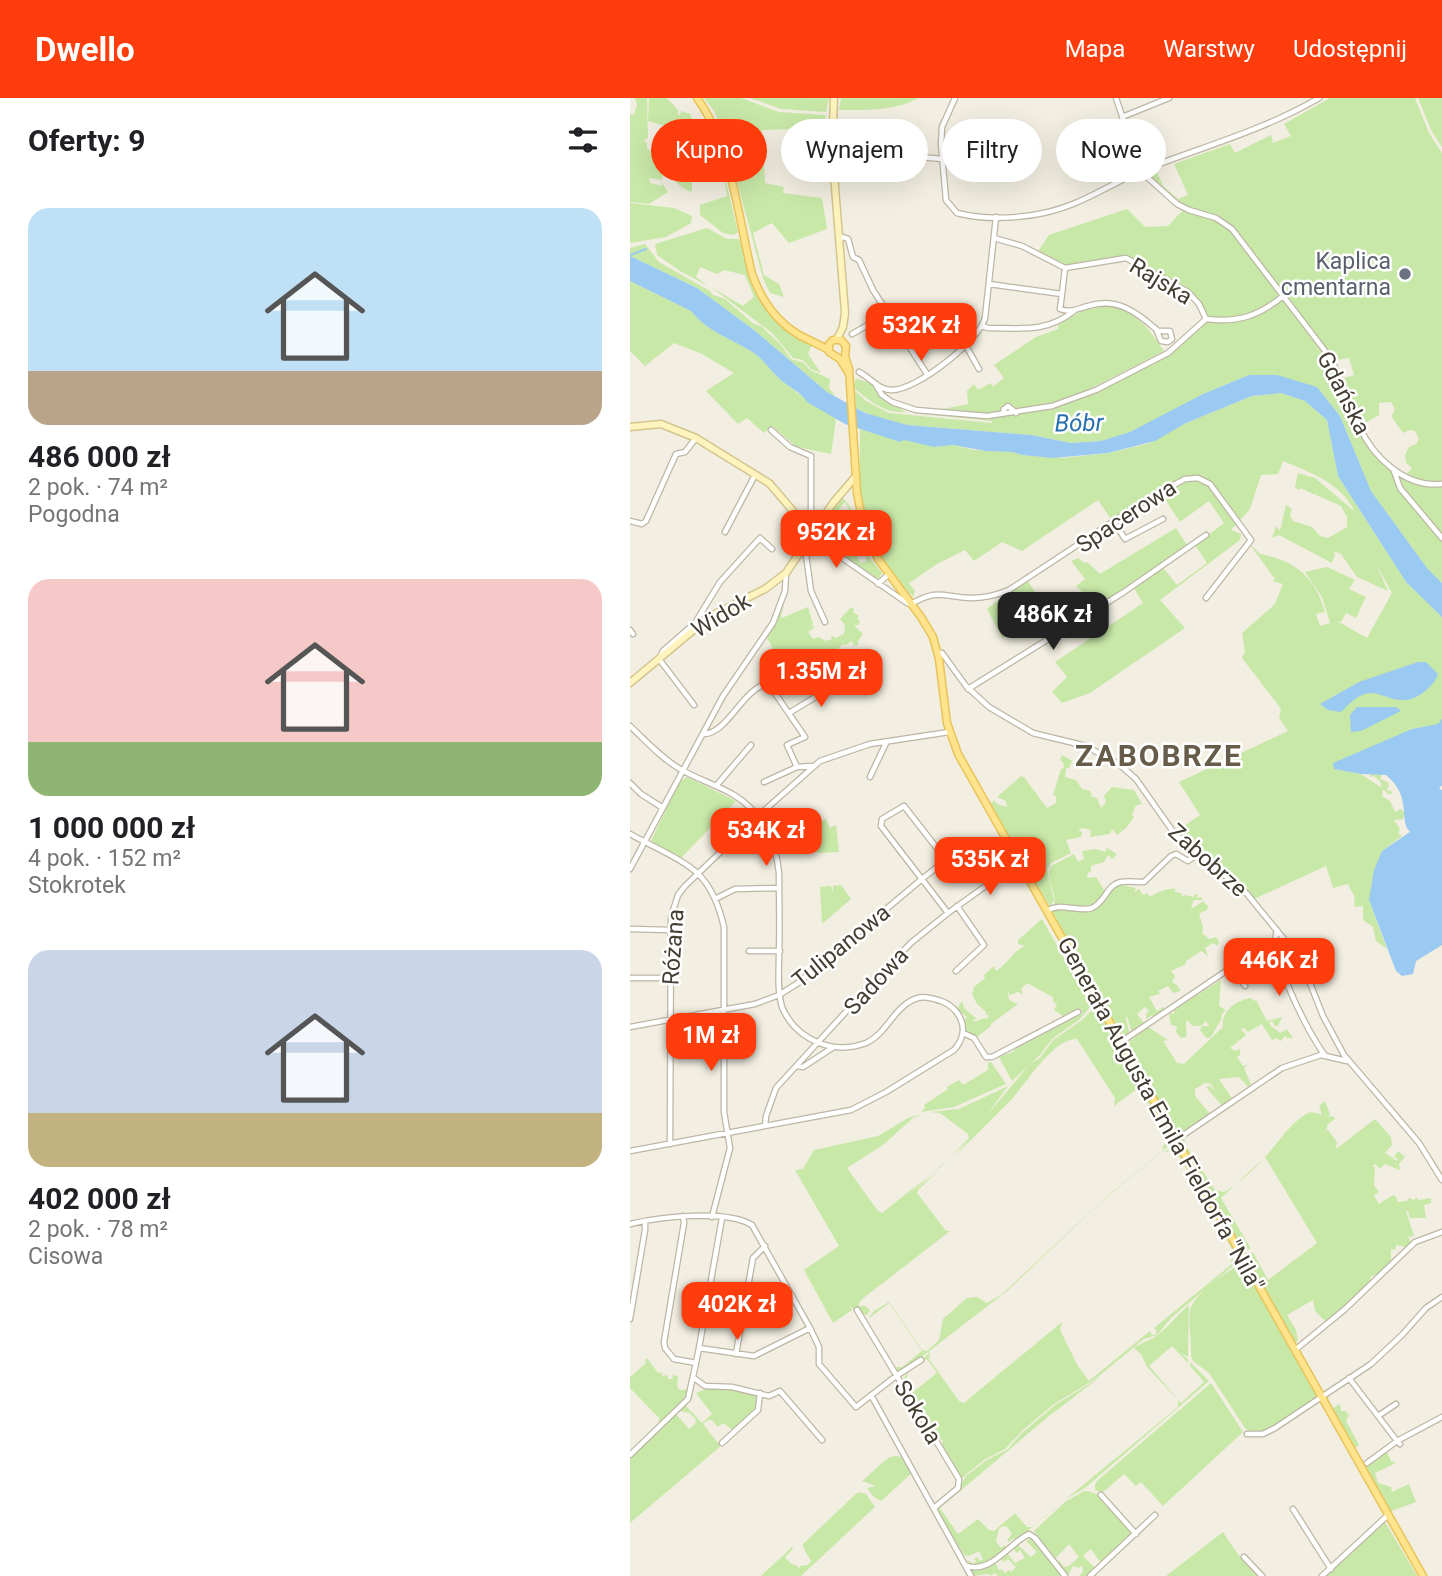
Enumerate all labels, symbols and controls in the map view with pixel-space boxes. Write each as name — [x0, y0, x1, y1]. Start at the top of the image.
text: Dwello — [35, 30, 135, 69]
text: Mapa — [1065, 35, 1125, 63]
text: Warstwy — [1163, 35, 1255, 63]
text: Udostępnij — [1293, 35, 1407, 63]
chip: Kupno — [651, 119, 767, 182]
chip: Wynajem — [781, 119, 928, 182]
chip: Filtry — [942, 119, 1042, 182]
chip: Nowe — [1056, 119, 1166, 182]
icon: filters — [564, 121, 602, 159]
text: Oferty: 9 — [28, 123, 145, 158]
place label: Kaplica cmentarna — [1281, 248, 1391, 301]
street label: Rajska — [1125, 252, 1197, 311]
icon: home — [252, 253, 378, 379]
marker: Kaplica cmentarna — [1397, 266, 1413, 282]
pin: 532K zł — [856, 303, 986, 363]
text: 532K zł — [882, 312, 960, 339]
street label: Gdańska — [1311, 347, 1376, 439]
water label: Bóbr — [1054, 409, 1105, 437]
text: 486 000 zł — [28, 439, 171, 474]
text: 2 pok. · 74 m² — [28, 474, 168, 501]
street label: Spacerowa — [1071, 474, 1181, 559]
text: Pogodna — [28, 501, 120, 528]
pin: 952K zł — [771, 510, 901, 570]
text: 952K zł — [797, 519, 875, 546]
street label: Widok — [687, 587, 756, 643]
pin: 486K zł — [988, 592, 1118, 652]
text: 486K zł — [1014, 601, 1092, 628]
icon: home — [252, 624, 378, 750]
pin: 1.35M zł — [749, 650, 893, 709]
text: 1.35M zł — [776, 658, 866, 685]
district label: ZABOBRZE — [1075, 738, 1243, 773]
pin: 534K zł — [701, 808, 831, 868]
text: 1 000 000 zł — [28, 810, 195, 845]
text: 534K zł — [727, 817, 805, 844]
street label: Zabobrze — [1163, 818, 1253, 903]
pin: 535K zł — [925, 838, 1055, 897]
text: 4 pok. · 152 m² — [28, 845, 181, 872]
text: 535K zł — [951, 846, 1029, 873]
text: Stokrotek — [28, 872, 126, 899]
street label: Tulipanowa — [787, 899, 895, 994]
street label: Różana — [657, 908, 690, 986]
street label: Generała Augusta Emila Fieldorfa "Nila" — [1052, 932, 1270, 1296]
pin: 446K zł — [1214, 939, 1344, 998]
street label: Sadowa — [839, 942, 914, 1021]
text: 446K zł — [1240, 947, 1318, 974]
icon: home — [252, 995, 378, 1121]
pin: 1M zł — [662, 1014, 760, 1073]
text: 1M zł — [682, 1022, 740, 1049]
text: 402 000 zł — [28, 1181, 171, 1216]
text: 2 pok. · 78 m² — [28, 1216, 168, 1243]
text: Cisowa — [28, 1243, 103, 1270]
pin: 402K zł — [672, 1282, 802, 1342]
text: 402K zł — [698, 1291, 776, 1318]
street label: Sokola — [888, 1375, 947, 1449]

